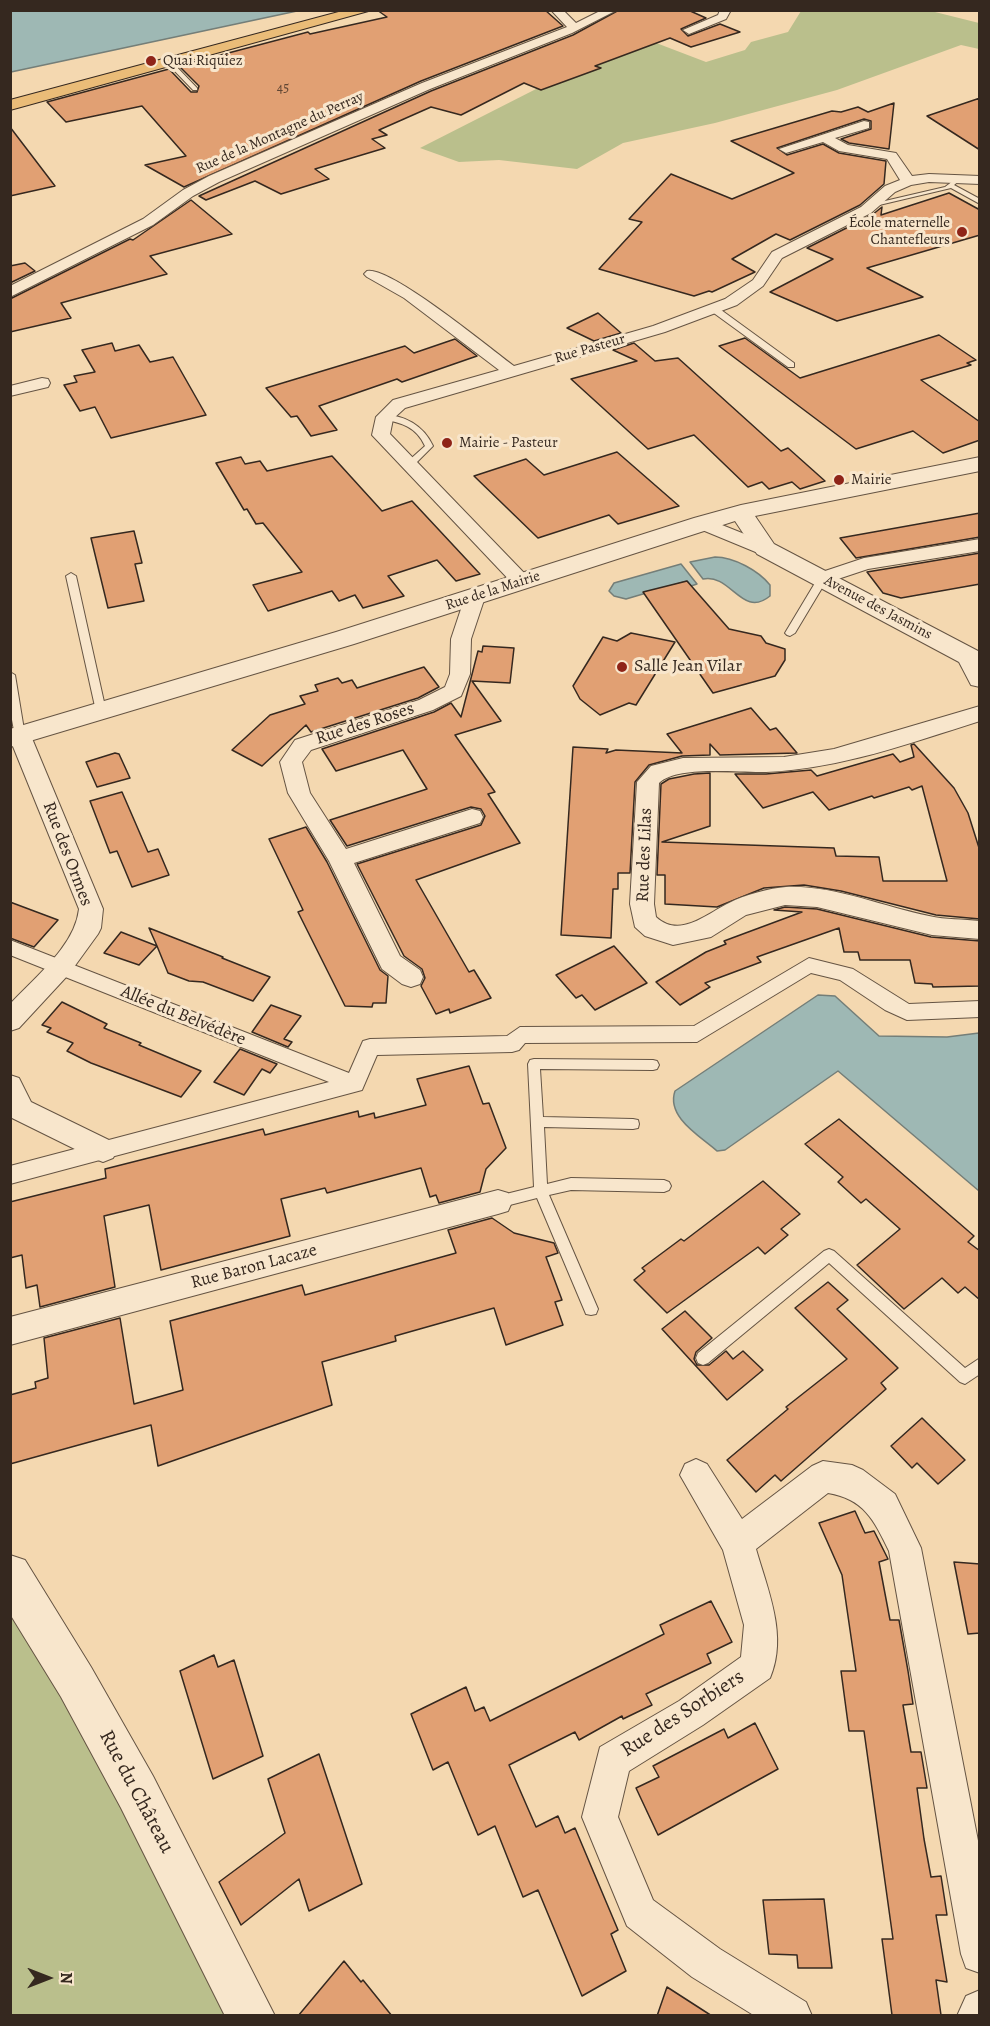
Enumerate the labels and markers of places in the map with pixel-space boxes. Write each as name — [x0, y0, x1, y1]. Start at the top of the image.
place label: Quai Riquiez — [163, 52, 243, 70]
marker: Quai Riquiez — [144, 54, 158, 68]
place label: École maternelle Chantefleurs — [849, 214, 950, 249]
marker: École maternelle Chantefleurs — [955, 225, 969, 239]
place label: Mairie - Pasteur — [459, 434, 558, 452]
marker: Mairie - Pasteur — [440, 436, 454, 450]
place label: Mairie — [851, 471, 891, 489]
marker: Mairie — [832, 473, 846, 487]
place label: Salle Jean Vilar — [634, 656, 742, 678]
marker: Salle Jean Vilar — [615, 660, 629, 674]

